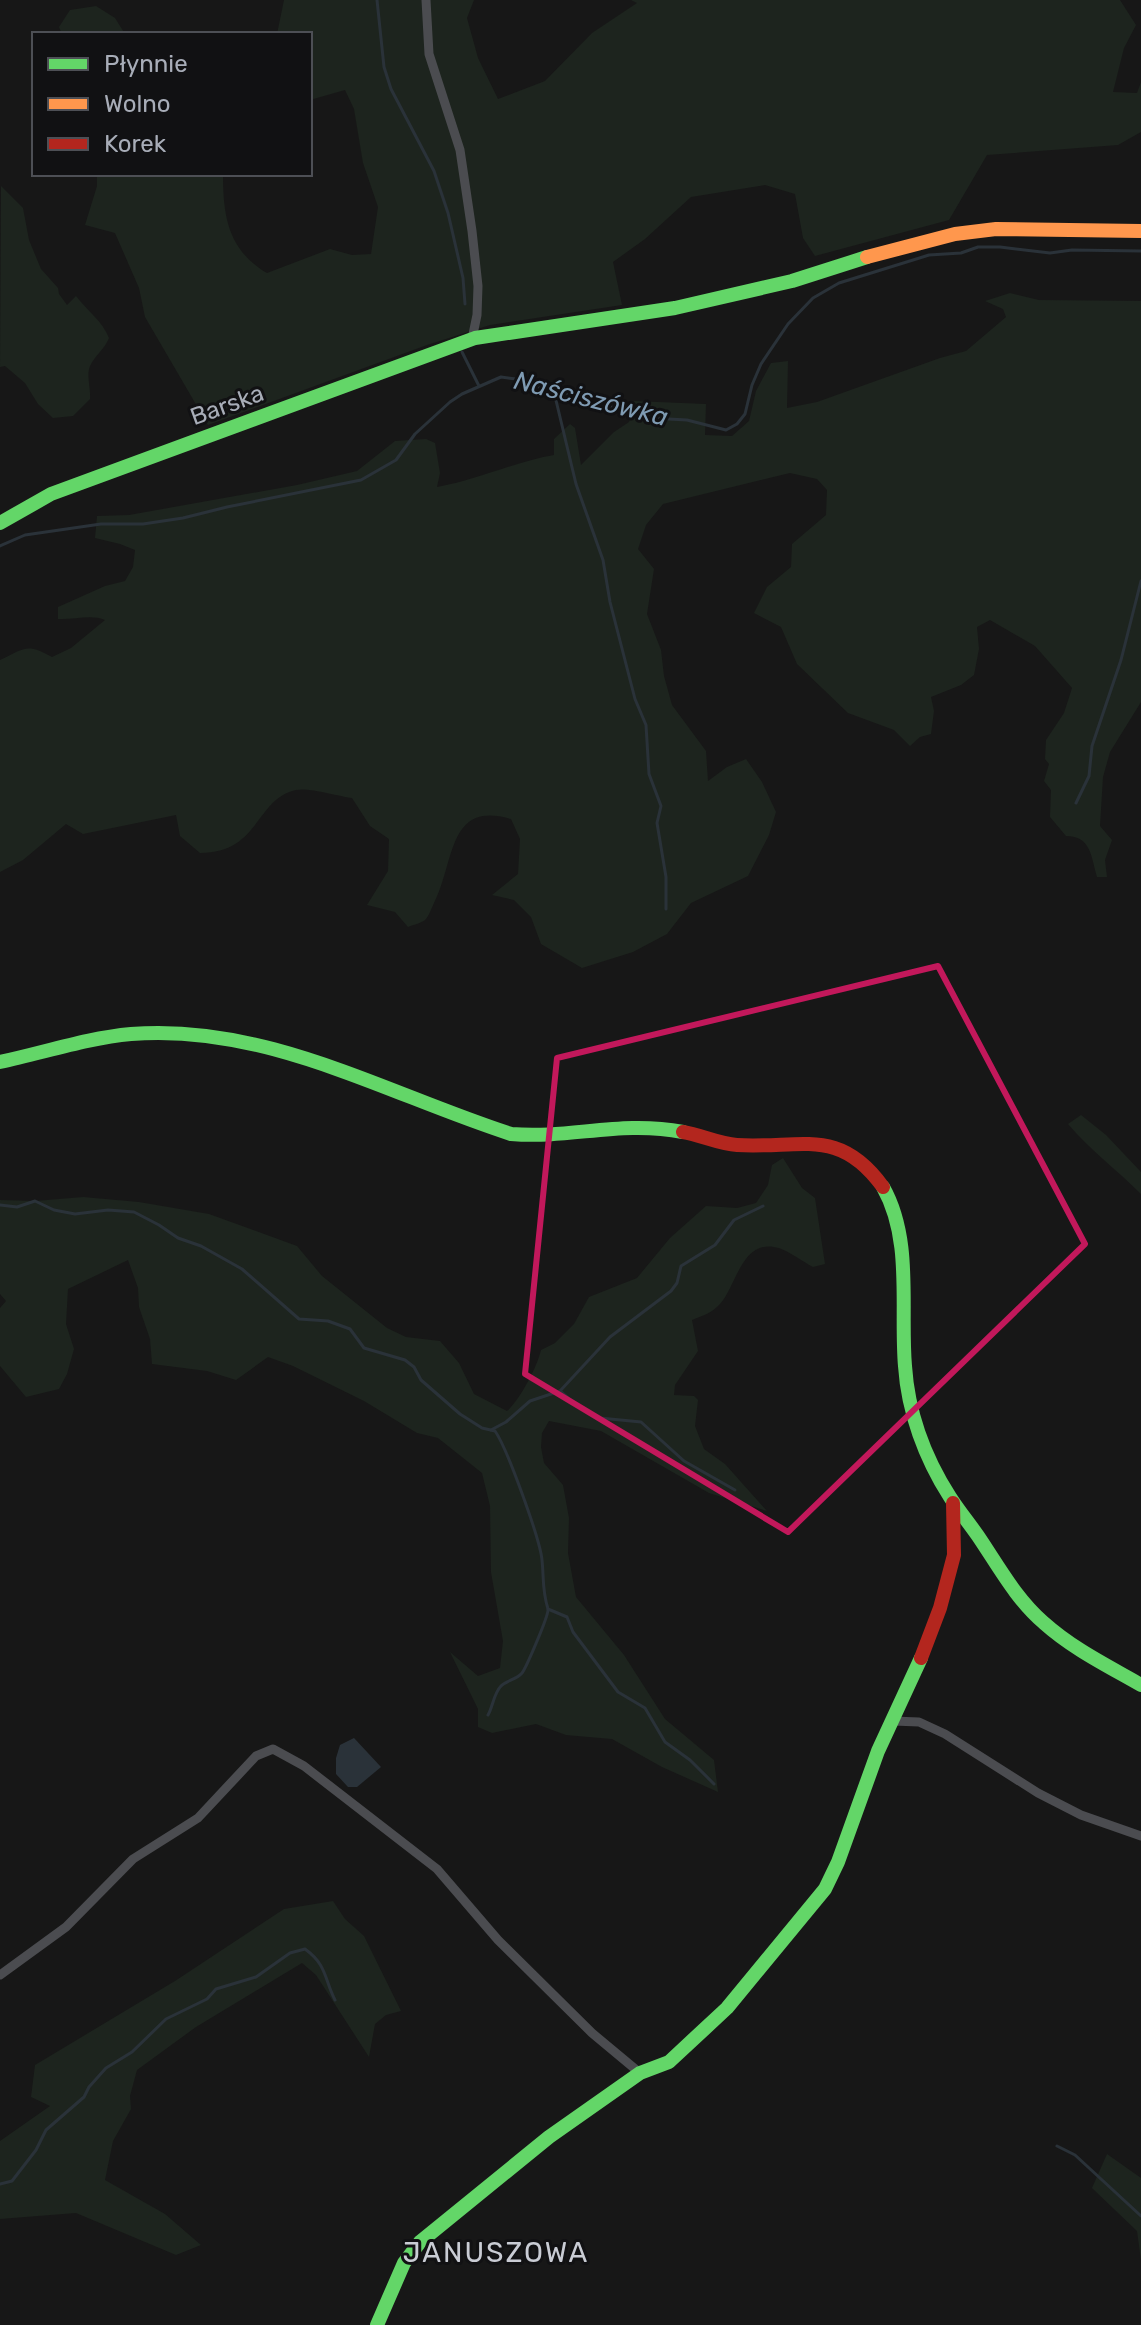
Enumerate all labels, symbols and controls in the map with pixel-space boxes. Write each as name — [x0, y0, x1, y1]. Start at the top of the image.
legend — [32, 32, 312, 176]
text: Płynnie — [104, 50, 188, 78]
text: Wolno — [104, 90, 171, 118]
text: Korek — [104, 130, 167, 158]
water label: Naściszówka — [511, 365, 671, 433]
street label: Barska — [186, 379, 268, 431]
district label: JANUSZOWA — [403, 2236, 589, 2269]

